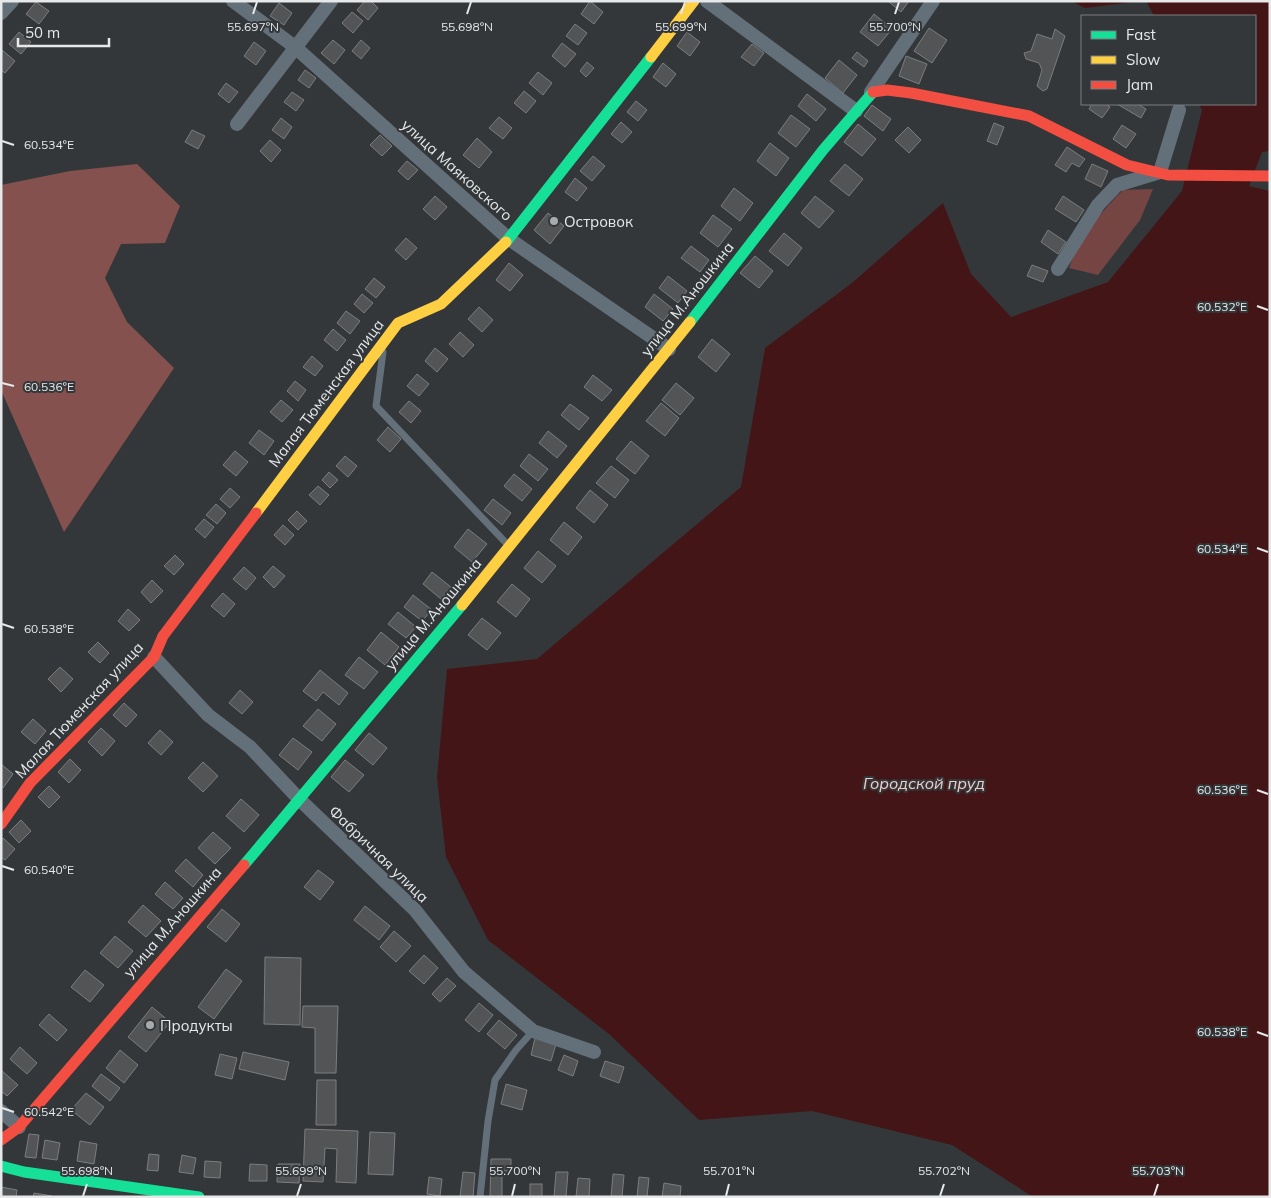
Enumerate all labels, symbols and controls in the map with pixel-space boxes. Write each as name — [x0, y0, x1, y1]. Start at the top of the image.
scale bar — [18, 15, 109, 47]
legend — [1081, 15, 1256, 105]
text: 55.697°N — [227, 19, 279, 34]
text: 55.698°N — [441, 19, 493, 34]
text: 55.699°N — [655, 19, 707, 34]
text: 55.700°N — [869, 19, 921, 34]
text: 50 m — [25, 23, 60, 42]
text: Fast — [1126, 25, 1156, 44]
text: Slow — [1126, 50, 1160, 69]
text: Jam — [1126, 75, 1153, 94]
street label: улица Маяковского — [398, 115, 516, 225]
text: 60.534°E — [24, 137, 74, 152]
place label: Островок — [564, 212, 634, 231]
marker: Островок — [548, 215, 560, 227]
street label: улица М.Аношкина — [636, 238, 738, 360]
text: 60.532°E — [1197, 299, 1247, 314]
street label: Малая Тюменская улица — [264, 315, 388, 471]
text: 60.536°E — [24, 379, 74, 394]
text: 60.534°E — [1197, 541, 1247, 556]
street label: улица М.Аношкина — [381, 554, 485, 674]
text: 60.538°E — [24, 621, 74, 636]
street label: Малая Тюменская улица — [11, 638, 147, 782]
water label: Городской пруд — [863, 773, 985, 793]
text: 60.536°E — [1197, 782, 1247, 797]
street label: Фабричная улица — [325, 802, 433, 906]
text: 60.540°E — [24, 862, 74, 877]
street label: улица М.Аношкина — [119, 863, 225, 981]
place label: Продукты — [160, 1016, 233, 1035]
marker: Продукты — [144, 1019, 156, 1031]
text: 60.538°E — [1197, 1024, 1247, 1039]
text: 60.542°E — [24, 1104, 74, 1119]
text: 55.698°N — [61, 1163, 113, 1178]
text: 55.699°N — [275, 1163, 327, 1178]
text: 55.700°N — [489, 1163, 541, 1178]
text: 55.701°N — [703, 1163, 755, 1178]
text: 55.702°N — [918, 1163, 970, 1178]
text: 55.703°N — [1132, 1163, 1184, 1178]

